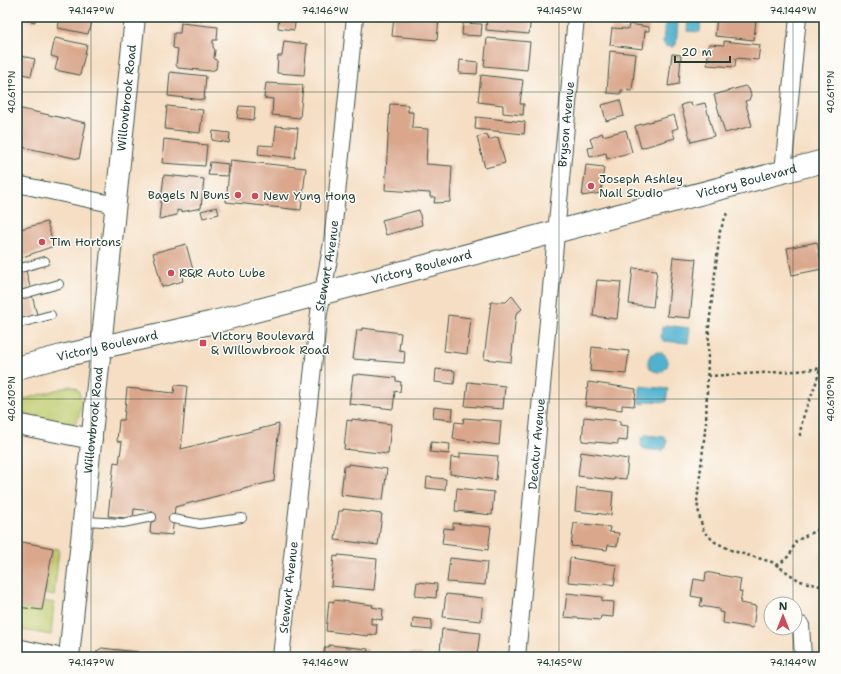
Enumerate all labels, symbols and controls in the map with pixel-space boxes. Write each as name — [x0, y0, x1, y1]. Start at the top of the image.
text: 74.147°W — [68, 4, 115, 17]
text: 74.146°W — [301, 4, 349, 17]
text: 74.145°W — [536, 4, 582, 17]
text: 74.144°W — [769, 4, 817, 17]
scale bar — [675, 38, 730, 64]
street label: Willowbrook Road — [113, 43, 140, 152]
text: 20 m — [681, 44, 712, 60]
text: 40.611°N — [5, 71, 18, 113]
text: 40.611°N — [824, 71, 837, 113]
street label: Bryson Avenue — [554, 81, 578, 168]
street label: Victory Boulevard — [695, 160, 799, 202]
place label: Joseph Ashley Nail Studio — [599, 171, 683, 201]
marker: Joseph Ashley Nail Studio — [586, 181, 596, 191]
place label: Bagels N Buns — [148, 187, 230, 203]
place label: New Yung Hong — [263, 188, 356, 204]
marker: Bagels N Buns — [233, 190, 243, 200]
marker: New Yung Hong — [250, 191, 260, 201]
street label: Stewart Avenue — [311, 219, 342, 313]
place label: Tim Hortons — [50, 234, 121, 250]
marker: Tim Hortons — [37, 237, 47, 247]
street label: Victory Boulevard — [370, 246, 474, 288]
place label: R&R Auto Lube — [179, 265, 266, 281]
marker: R&R Auto Lube — [166, 268, 176, 278]
street label: Victory Boulevard — [55, 327, 160, 365]
place label: Victory Boulevard & Willowbrook Road — [211, 328, 330, 358]
marker: Victory Boulevard & Willowbrook Road — [198, 338, 208, 348]
street label: Willowbrook Road — [80, 366, 107, 474]
text: 40.610°N — [5, 376, 18, 422]
text: 40.610°N — [824, 376, 837, 422]
street label: Decatur Avenue — [524, 397, 549, 490]
street label: Stewart Avenue — [276, 540, 302, 634]
north arrow — [763, 596, 803, 636]
text: N — [779, 599, 788, 614]
text: 74.147°W — [68, 656, 115, 669]
text: 74.146°W — [301, 656, 349, 669]
text: 74.145°W — [536, 656, 582, 669]
text: 74.144°W — [769, 656, 817, 669]

